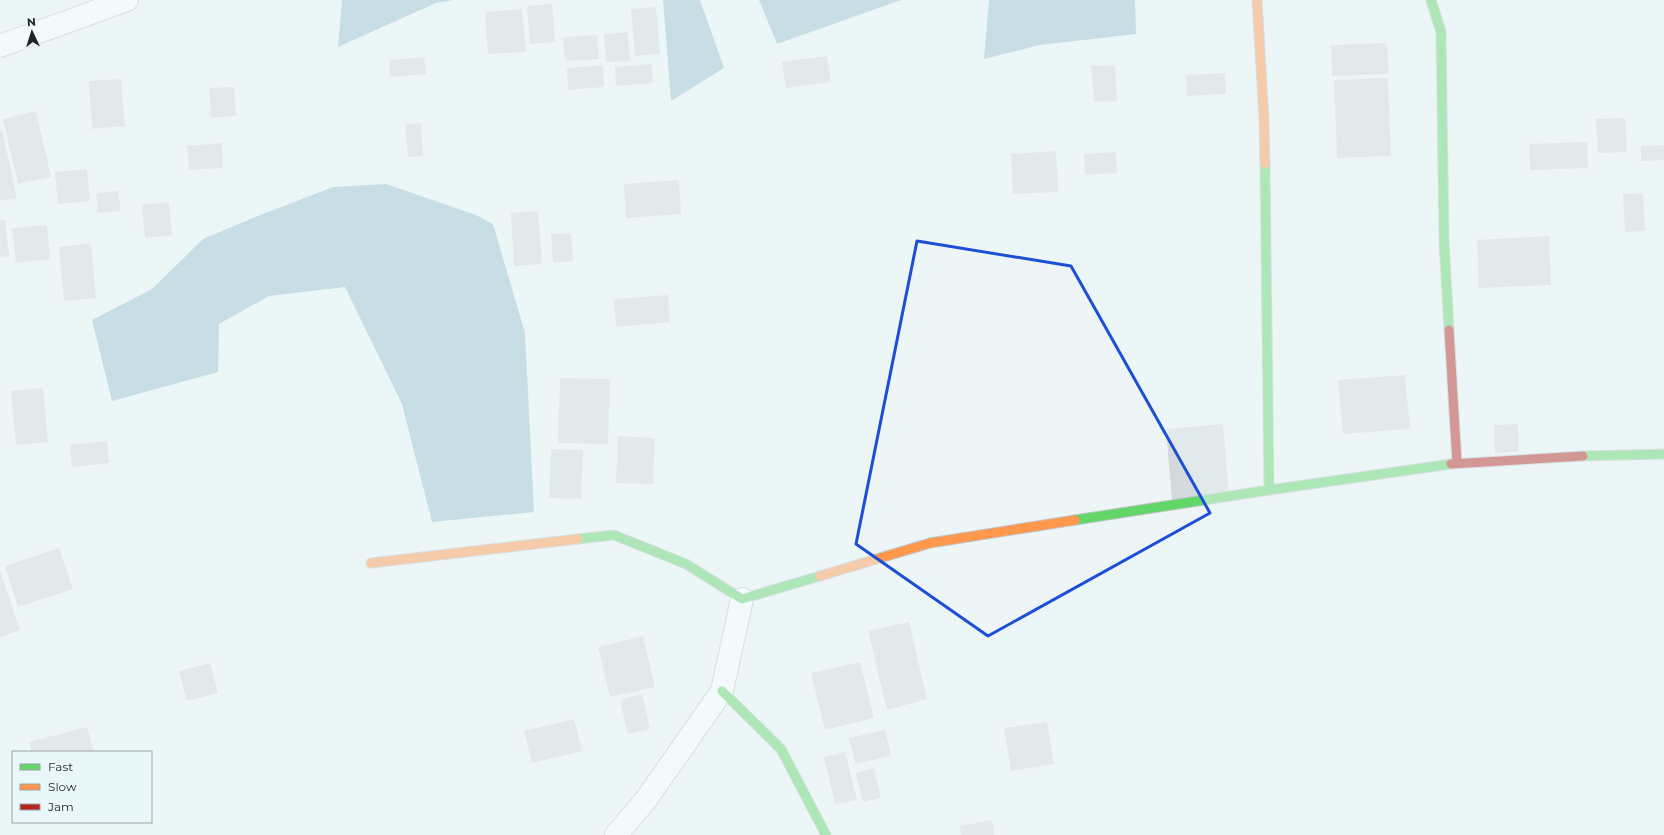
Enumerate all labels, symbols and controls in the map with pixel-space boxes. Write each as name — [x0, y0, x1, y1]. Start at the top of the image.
north arrow — [12, 12, 52, 52]
text: N — [26, 15, 36, 29]
legend — [12, 751, 152, 823]
text: Fast — [48, 759, 73, 774]
text: Slow — [48, 779, 77, 794]
text: Jam — [47, 799, 74, 814]

